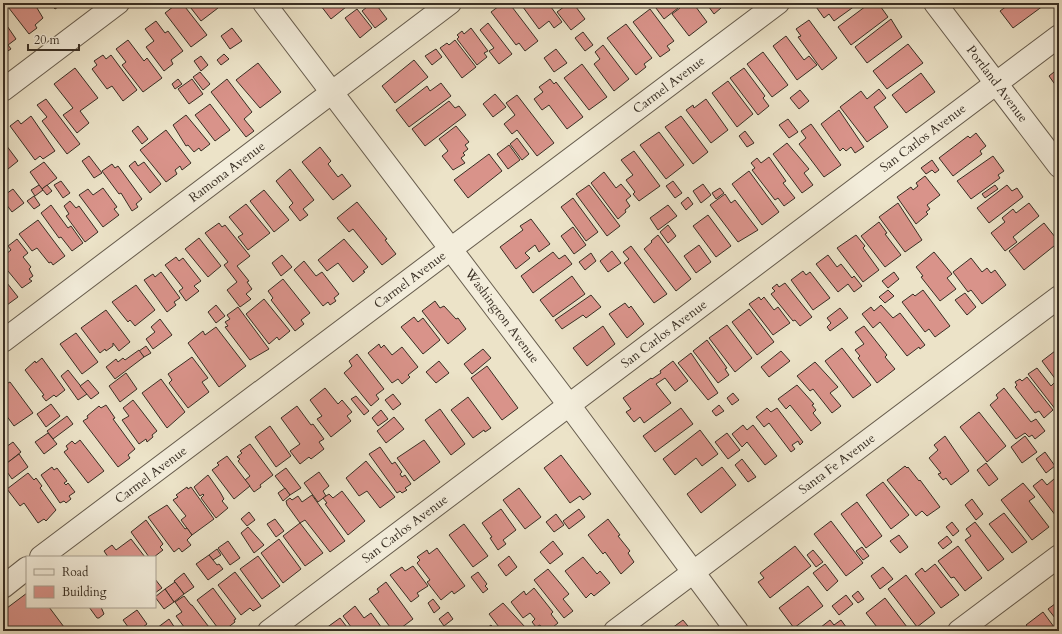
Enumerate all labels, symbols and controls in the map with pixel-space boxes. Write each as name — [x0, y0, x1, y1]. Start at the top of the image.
scale bar — [28, 26, 79, 52]
text: 20 m — [34, 32, 61, 48]
street label: Portland Avenue — [962, 42, 1032, 126]
street label: Carmel Avenue — [629, 52, 709, 118]
street label: San Carlos Avenue — [876, 100, 970, 176]
street label: Ramona Avenue — [185, 137, 269, 207]
street label: Carmel Avenue — [370, 247, 450, 313]
street label: Washington Avenue — [460, 264, 544, 367]
street label: San Carlos Avenue — [617, 296, 711, 372]
street label: Santa Fe Avenue — [795, 429, 879, 499]
street label: Carmel Avenue — [111, 442, 191, 508]
street label: San Carlos Avenue — [358, 491, 452, 567]
legend — [26, 556, 156, 608]
text: Road — [62, 564, 89, 580]
text: Building — [62, 584, 107, 600]

